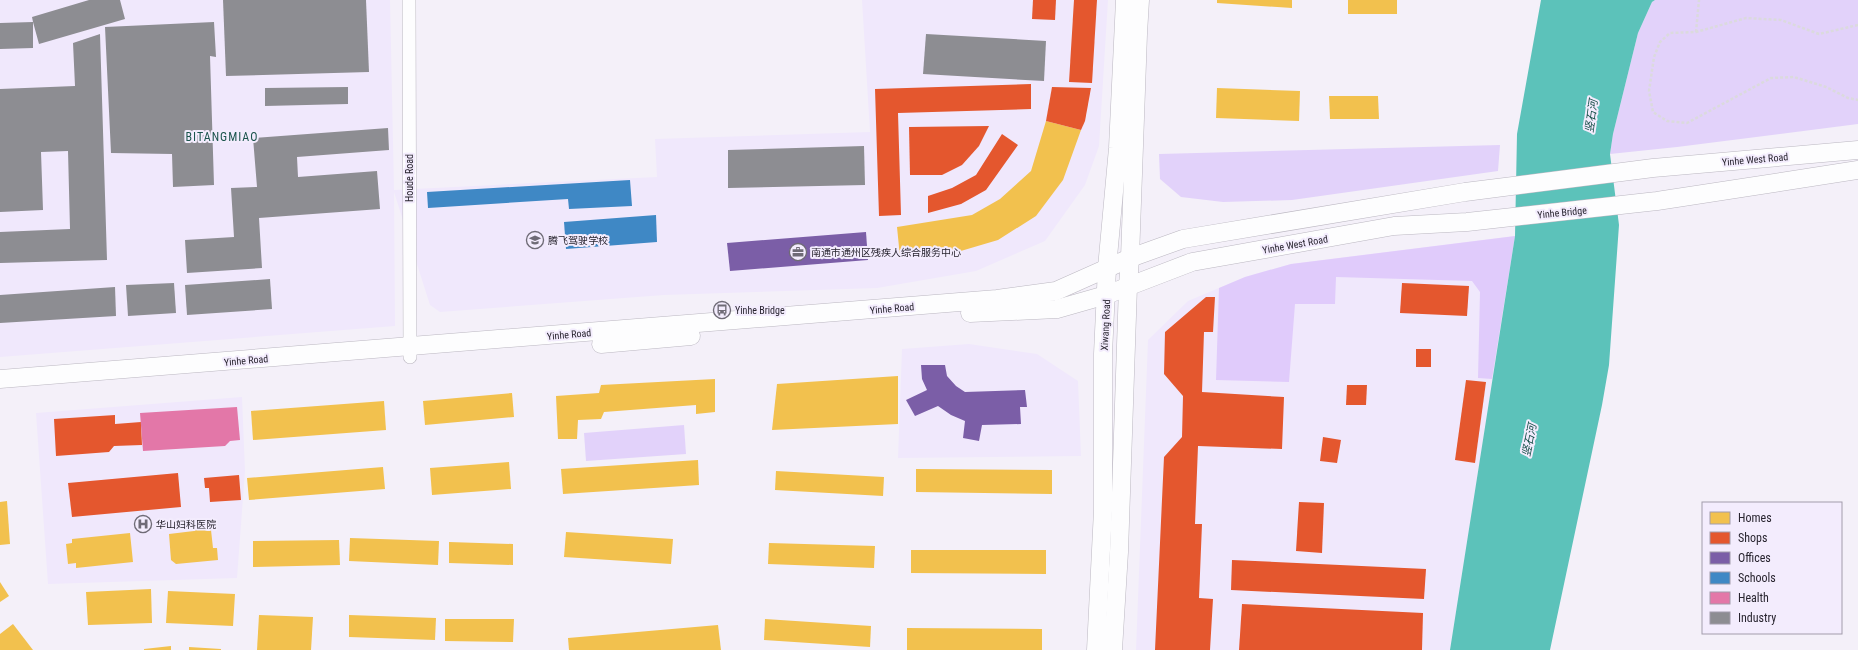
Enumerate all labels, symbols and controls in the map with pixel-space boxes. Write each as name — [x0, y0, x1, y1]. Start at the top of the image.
water label: 竖石河 — [1583, 97, 1601, 133]
district label: BITANGMIAO — [186, 130, 258, 144]
street label: Yinhe West Road — [1722, 151, 1789, 168]
street label: Houde Road — [404, 154, 415, 202]
street label: Yinhe Bridge — [1537, 204, 1588, 221]
school or university icon: 腾飞驾驶学校 — [525, 230, 545, 250]
street label: Yinhe West Road — [1262, 233, 1329, 256]
place label: 腾飞驾驶学校 — [548, 235, 608, 246]
office icon: 南通市通州区残疾人综合服务中心 — [788, 242, 808, 262]
place label: 南通市通州区残疾人综合服务中心 — [811, 247, 961, 258]
street label: Xiwang Road — [1099, 299, 1112, 351]
bus stop icon: Yinhe Bridge — [712, 300, 732, 320]
street label: Yinhe Road — [870, 301, 915, 316]
place label: Yinhe Bridge — [735, 305, 785, 316]
street label: Yinhe Road — [547, 327, 592, 342]
street label: Yinhe Road — [224, 353, 269, 368]
water label: 竖石河 — [1520, 421, 1540, 458]
legend — [1702, 502, 1842, 634]
text: Homes — [1738, 511, 1772, 525]
hospital icon: 华山妇科医院 — [133, 514, 153, 534]
place label: 华山妇科医院 — [156, 519, 216, 530]
text: Shops — [1738, 531, 1767, 545]
text: Offices — [1738, 551, 1771, 565]
text: Schools — [1738, 571, 1776, 585]
text: Health — [1738, 591, 1769, 605]
text: Industry — [1738, 611, 1776, 625]

